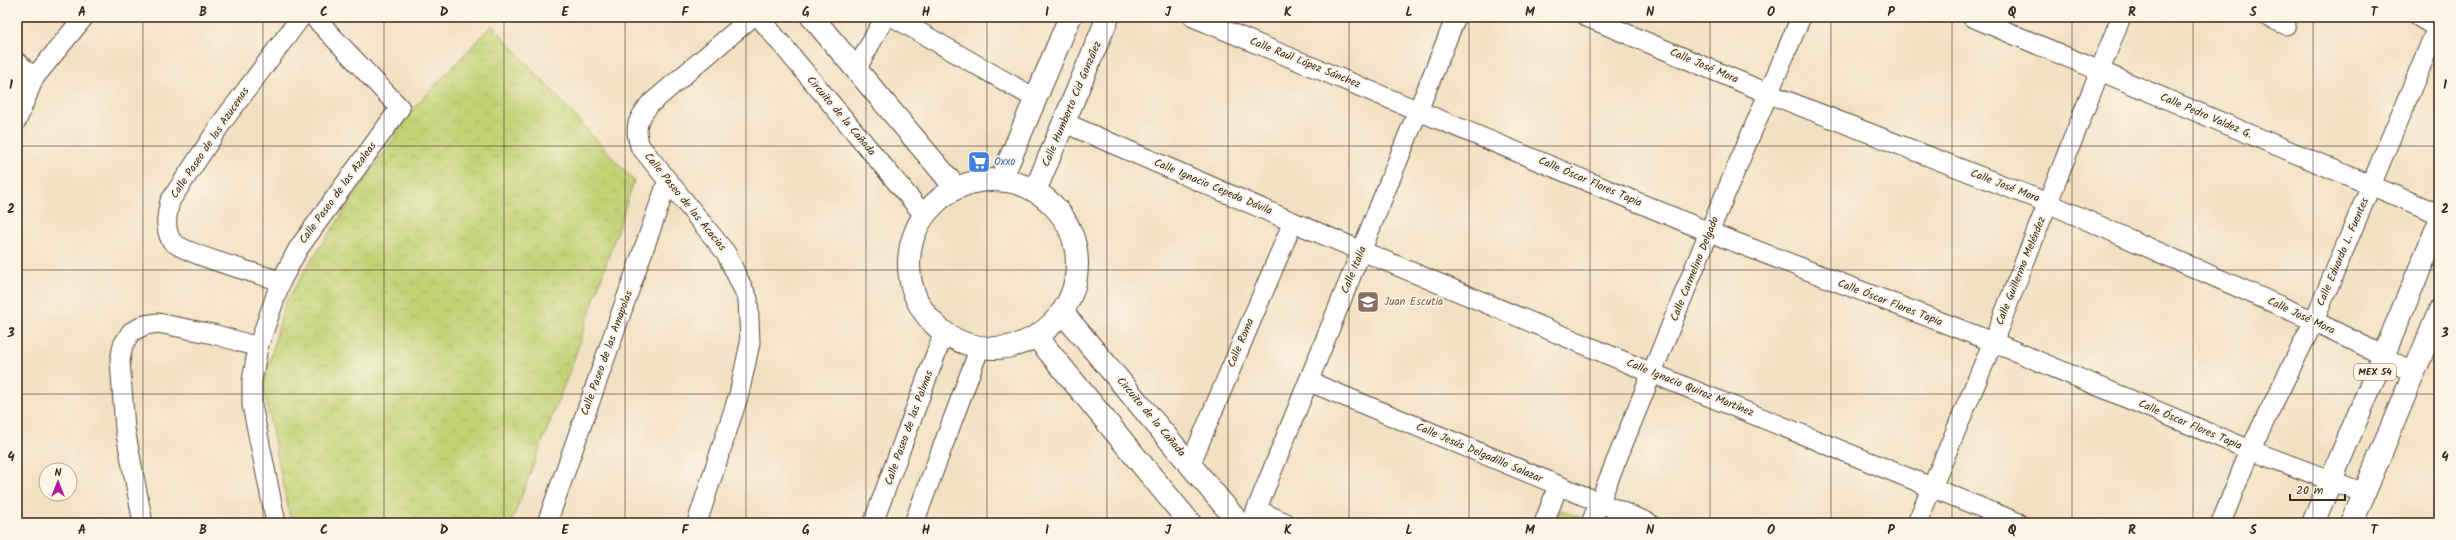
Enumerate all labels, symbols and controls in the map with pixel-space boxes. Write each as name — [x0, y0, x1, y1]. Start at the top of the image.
text: A — [78, 2, 86, 23]
text: B — [199, 2, 207, 23]
text: C — [320, 2, 328, 23]
text: D — [440, 2, 449, 23]
text: E — [561, 2, 569, 23]
text: F — [681, 2, 689, 23]
text: G — [802, 2, 810, 23]
text: H — [922, 2, 931, 23]
text: I — [1045, 2, 1049, 23]
text: J — [1165, 2, 1172, 23]
text: K — [1284, 2, 1292, 23]
text: L — [1405, 2, 1413, 23]
text: M — [1525, 2, 1535, 23]
text: N — [1646, 2, 1655, 23]
text: O — [1767, 2, 1775, 23]
text: P — [1887, 2, 1895, 23]
text: Q — [2008, 2, 2017, 23]
text: R — [2128, 2, 2136, 23]
text: S — [2249, 2, 2257, 23]
text: T — [2370, 2, 2379, 23]
street label: Calle Raúl López Sánchez — [1247, 32, 1363, 94]
street label: Calle Humberto Cid González — [1037, 38, 1107, 170]
street label: Calle José Mora — [1667, 43, 1741, 89]
street label: Circuito de la Cañada — [802, 72, 880, 160]
text: 1 — [9, 75, 13, 96]
text: 1 — [2443, 75, 2447, 96]
street label: Calle Paseo de las Azucenas — [166, 83, 254, 202]
street label: Calle Pedro Valdez G. — [2157, 88, 2255, 144]
street label: Calle Paseo de las Azaleas — [295, 138, 382, 248]
street label: Calle Paseo de las Acacias — [639, 149, 731, 256]
supermarket icon: Oxxo — [966, 149, 992, 175]
street label: Calle Óscar Flores Tapia — [1535, 152, 1645, 212]
place label: Oxxo — [994, 153, 1015, 171]
street label: Calle Ignacio Cepeda Dávila — [1151, 154, 1275, 220]
street label: Calle José Mora — [1968, 165, 2042, 207]
street label: Calle Eduardo L. Fuentes — [2312, 195, 2374, 309]
text: 2 — [7, 199, 15, 220]
text: 2 — [2441, 199, 2449, 220]
street label: Calle Carmelino Delgado — [1666, 214, 1724, 324]
street label: Calle Guillermo Meléndez — [1991, 214, 2051, 328]
street label: Calle Italia — [1336, 244, 1372, 296]
street label: Calle Óscar Flores Tapia — [1835, 275, 1945, 331]
street label: Calle Paseo de las Amapolas — [576, 288, 638, 418]
school or university icon: Juan Escutia — [1355, 289, 1381, 315]
street label: Calle José Mora — [2264, 292, 2338, 340]
place label: Juan Escutia — [1384, 293, 1443, 311]
street label: Calle Roma — [1223, 316, 1259, 370]
text: 3 — [6, 323, 15, 344]
text: 3 — [2440, 323, 2449, 344]
street label: Calle Ignacio Quiroz Martínez — [1624, 354, 1757, 422]
road number: MEX 54 — [2354, 364, 2396, 380]
street label: Calle Paseo de las Palmas — [880, 368, 938, 488]
street label: Circuito de la Cañada — [1112, 373, 1190, 461]
street label: Calle Óscar Flores Tapia — [2135, 395, 2245, 455]
street label: Calle Jesús Delgadillo Salazar — [1413, 418, 1546, 488]
text: 4 — [7, 447, 15, 468]
text: 4 — [2441, 447, 2449, 468]
north arrow — [38, 462, 78, 502]
text: N — [55, 464, 62, 482]
scale bar — [2290, 476, 2345, 502]
text: 20 m — [2296, 481, 2324, 500]
text: A — [78, 520, 86, 540]
text: B — [199, 520, 207, 540]
text: C — [320, 520, 328, 540]
text: D — [440, 520, 449, 540]
text: E — [561, 520, 569, 540]
text: F — [681, 520, 689, 540]
text: G — [802, 520, 810, 540]
text: H — [922, 520, 931, 540]
text: I — [1045, 520, 1049, 540]
text: J — [1165, 520, 1172, 540]
text: K — [1284, 520, 1292, 540]
text: L — [1405, 520, 1413, 540]
text: M — [1525, 520, 1535, 540]
text: N — [1646, 520, 1655, 540]
text: O — [1767, 520, 1775, 540]
text: P — [1887, 520, 1895, 540]
text: Q — [2008, 520, 2017, 540]
text: R — [2128, 520, 2136, 540]
text: S — [2249, 520, 2257, 540]
text: T — [2370, 520, 2379, 540]

